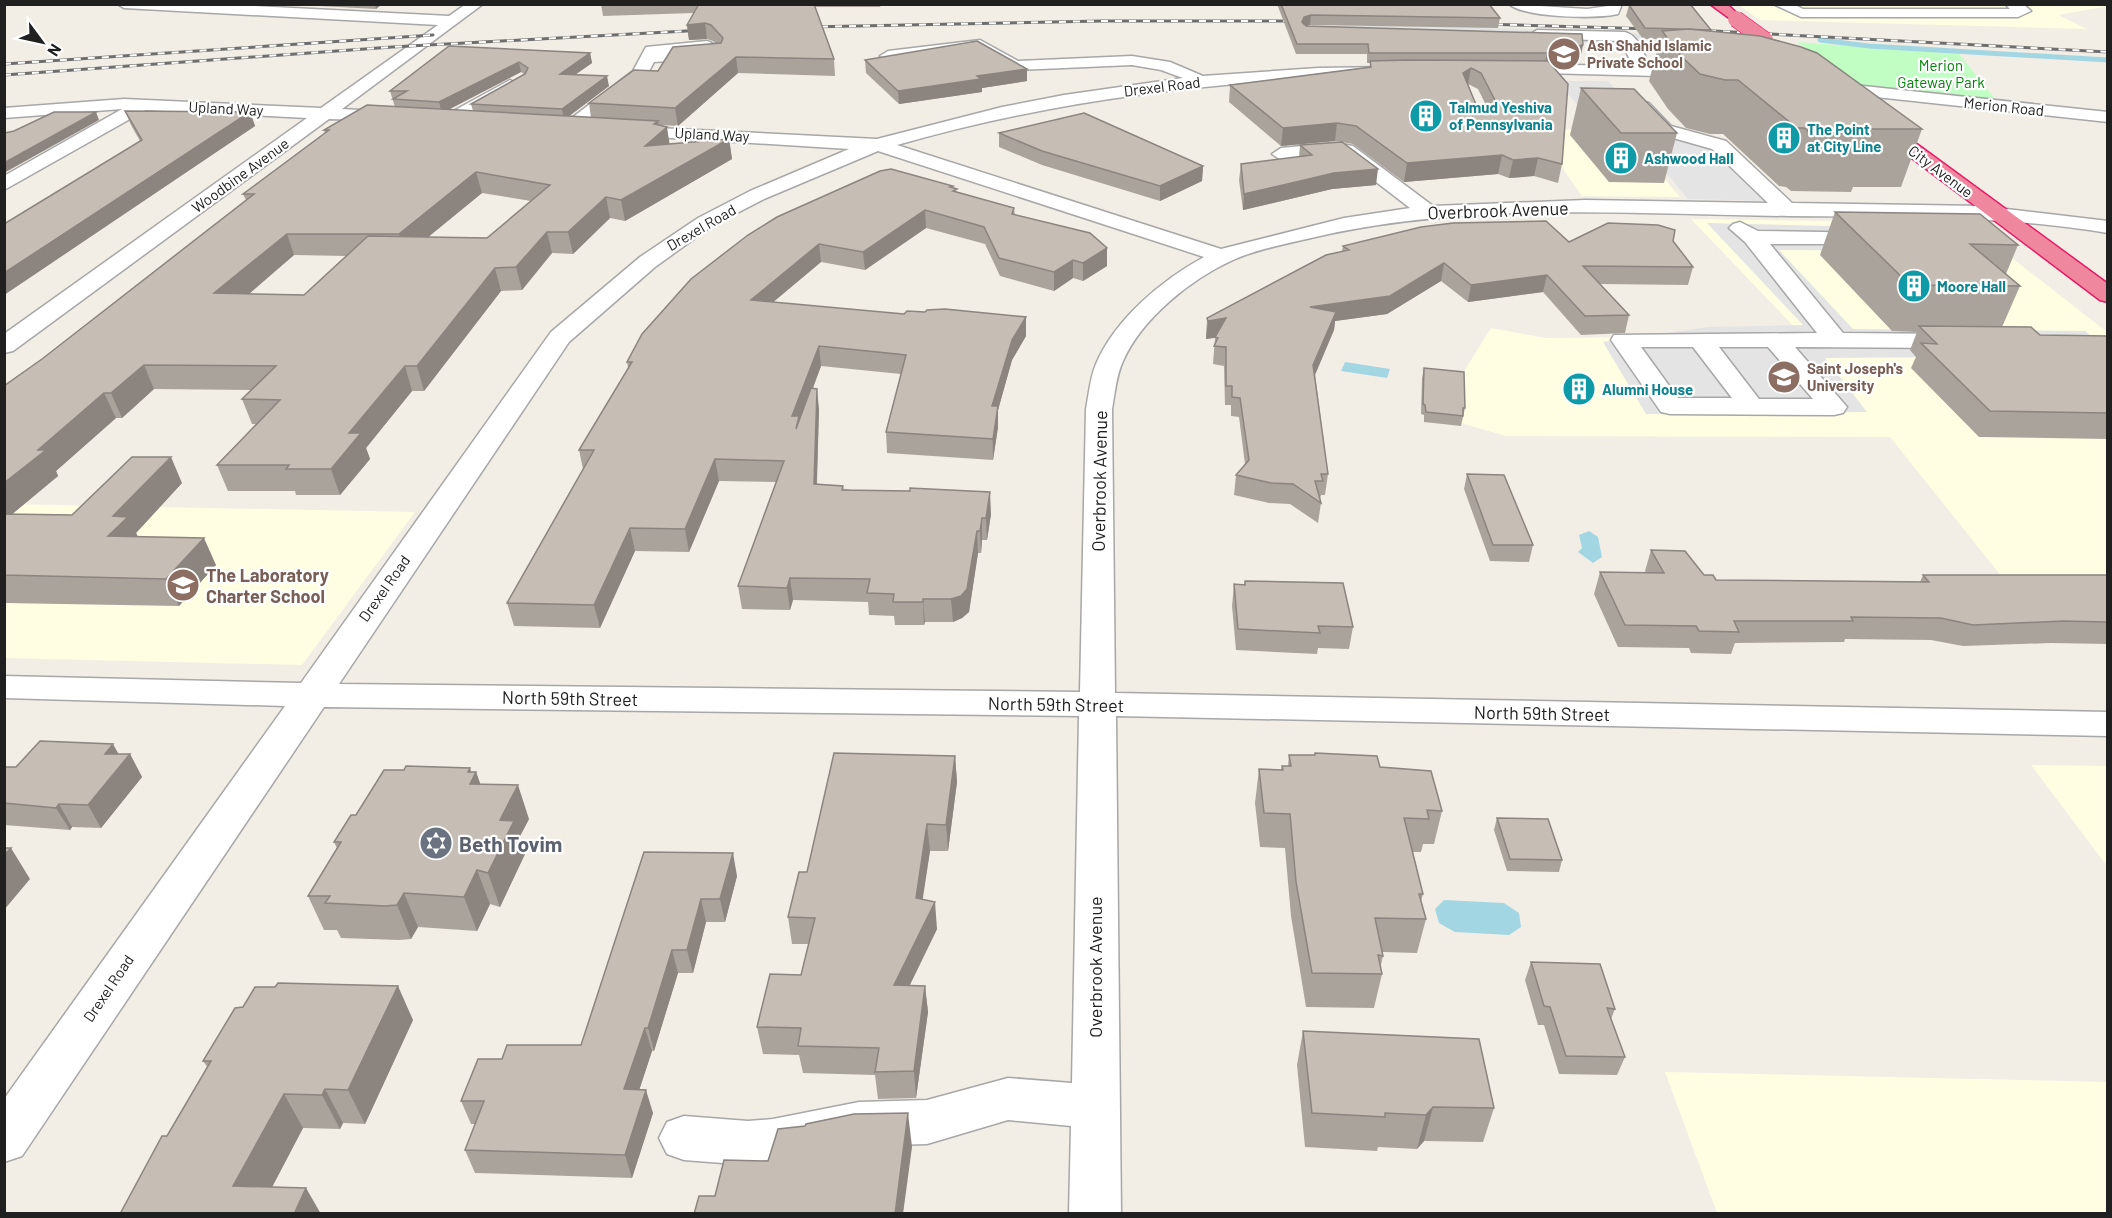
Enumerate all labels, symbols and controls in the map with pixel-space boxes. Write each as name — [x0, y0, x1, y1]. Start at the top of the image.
north arrow — [12, 12, 72, 72]
school or university icon: Ash Shahid Islamic Private School — [1546, 36, 1582, 72]
place label: Ash Shahid Islamic Private School — [1587, 36, 1712, 71]
text: N — [44, 41, 66, 60]
park label: Merion Gateway Park — [1897, 56, 1985, 91]
street label: Drexel Road — [1123, 72, 1201, 100]
street label: Merion Road — [1963, 93, 2045, 119]
street label: Upland Way — [188, 97, 264, 119]
building icon: Talmud Yeshiva of Pennsylvania — [1408, 98, 1444, 134]
place label: Talmud Yeshiva of Pennsylvania — [1449, 98, 1553, 133]
building icon: The Point at City Line — [1766, 120, 1802, 156]
place label: The Point at City Line — [1807, 120, 1881, 155]
street label: Upland Way — [674, 123, 750, 145]
street label: Woodbine Avenue — [188, 134, 292, 216]
building icon: Ashwood Hall — [1603, 140, 1639, 176]
street label: City Avenue — [1905, 141, 1977, 201]
place label: Ashwood Hall — [1644, 149, 1734, 167]
street label: Overbrook Avenue — [1427, 197, 1569, 223]
street label: Drexel Road — [663, 200, 739, 254]
building icon: Moore Hall — [1896, 268, 1932, 304]
place label: Moore Hall — [1937, 277, 2006, 295]
school or university icon: Saint Joseph's University — [1766, 359, 1802, 395]
place label: Saint Joseph's University — [1807, 359, 1904, 394]
building icon: Alumni House — [1561, 371, 1597, 407]
place label: Alumni House — [1602, 380, 1693, 398]
street label: Overbrook Avenue — [1087, 410, 1111, 552]
street label: Drexel Road — [355, 551, 413, 625]
place label: The Laboratory Charter School — [206, 564, 329, 607]
school or university icon: The Laboratory Charter School — [165, 567, 201, 603]
street label: North 59th Street — [502, 686, 638, 710]
street label: North 59th Street — [988, 692, 1124, 716]
street label: North 59th Street — [1474, 701, 1610, 725]
synagogue icon: Beth Tovim — [418, 825, 454, 861]
place label: Beth Tovim — [459, 831, 562, 856]
street label: Overbrook Avenue — [1084, 896, 1106, 1038]
street label: Drexel Road — [79, 951, 137, 1025]

